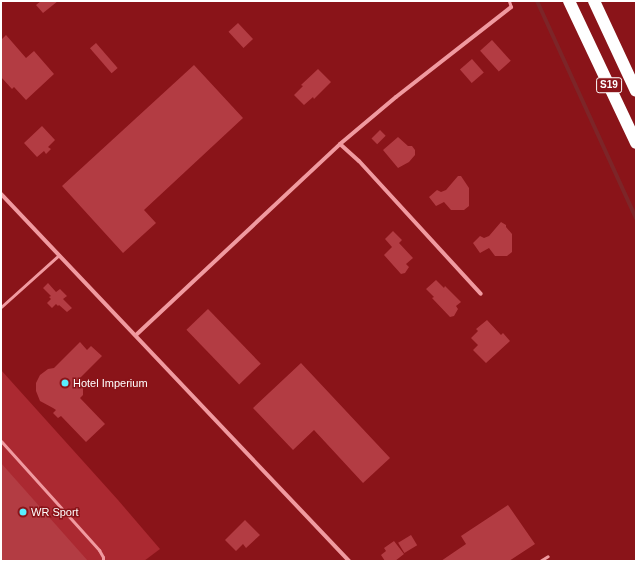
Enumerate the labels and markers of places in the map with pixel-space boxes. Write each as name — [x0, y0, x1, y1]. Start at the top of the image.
place label: Hotel Imperium — [73, 376, 148, 390]
marker: Hotel Imperium — [60, 378, 70, 388]
place label: WR Sport — [31, 505, 79, 519]
marker: WR Sport — [18, 507, 28, 517]

